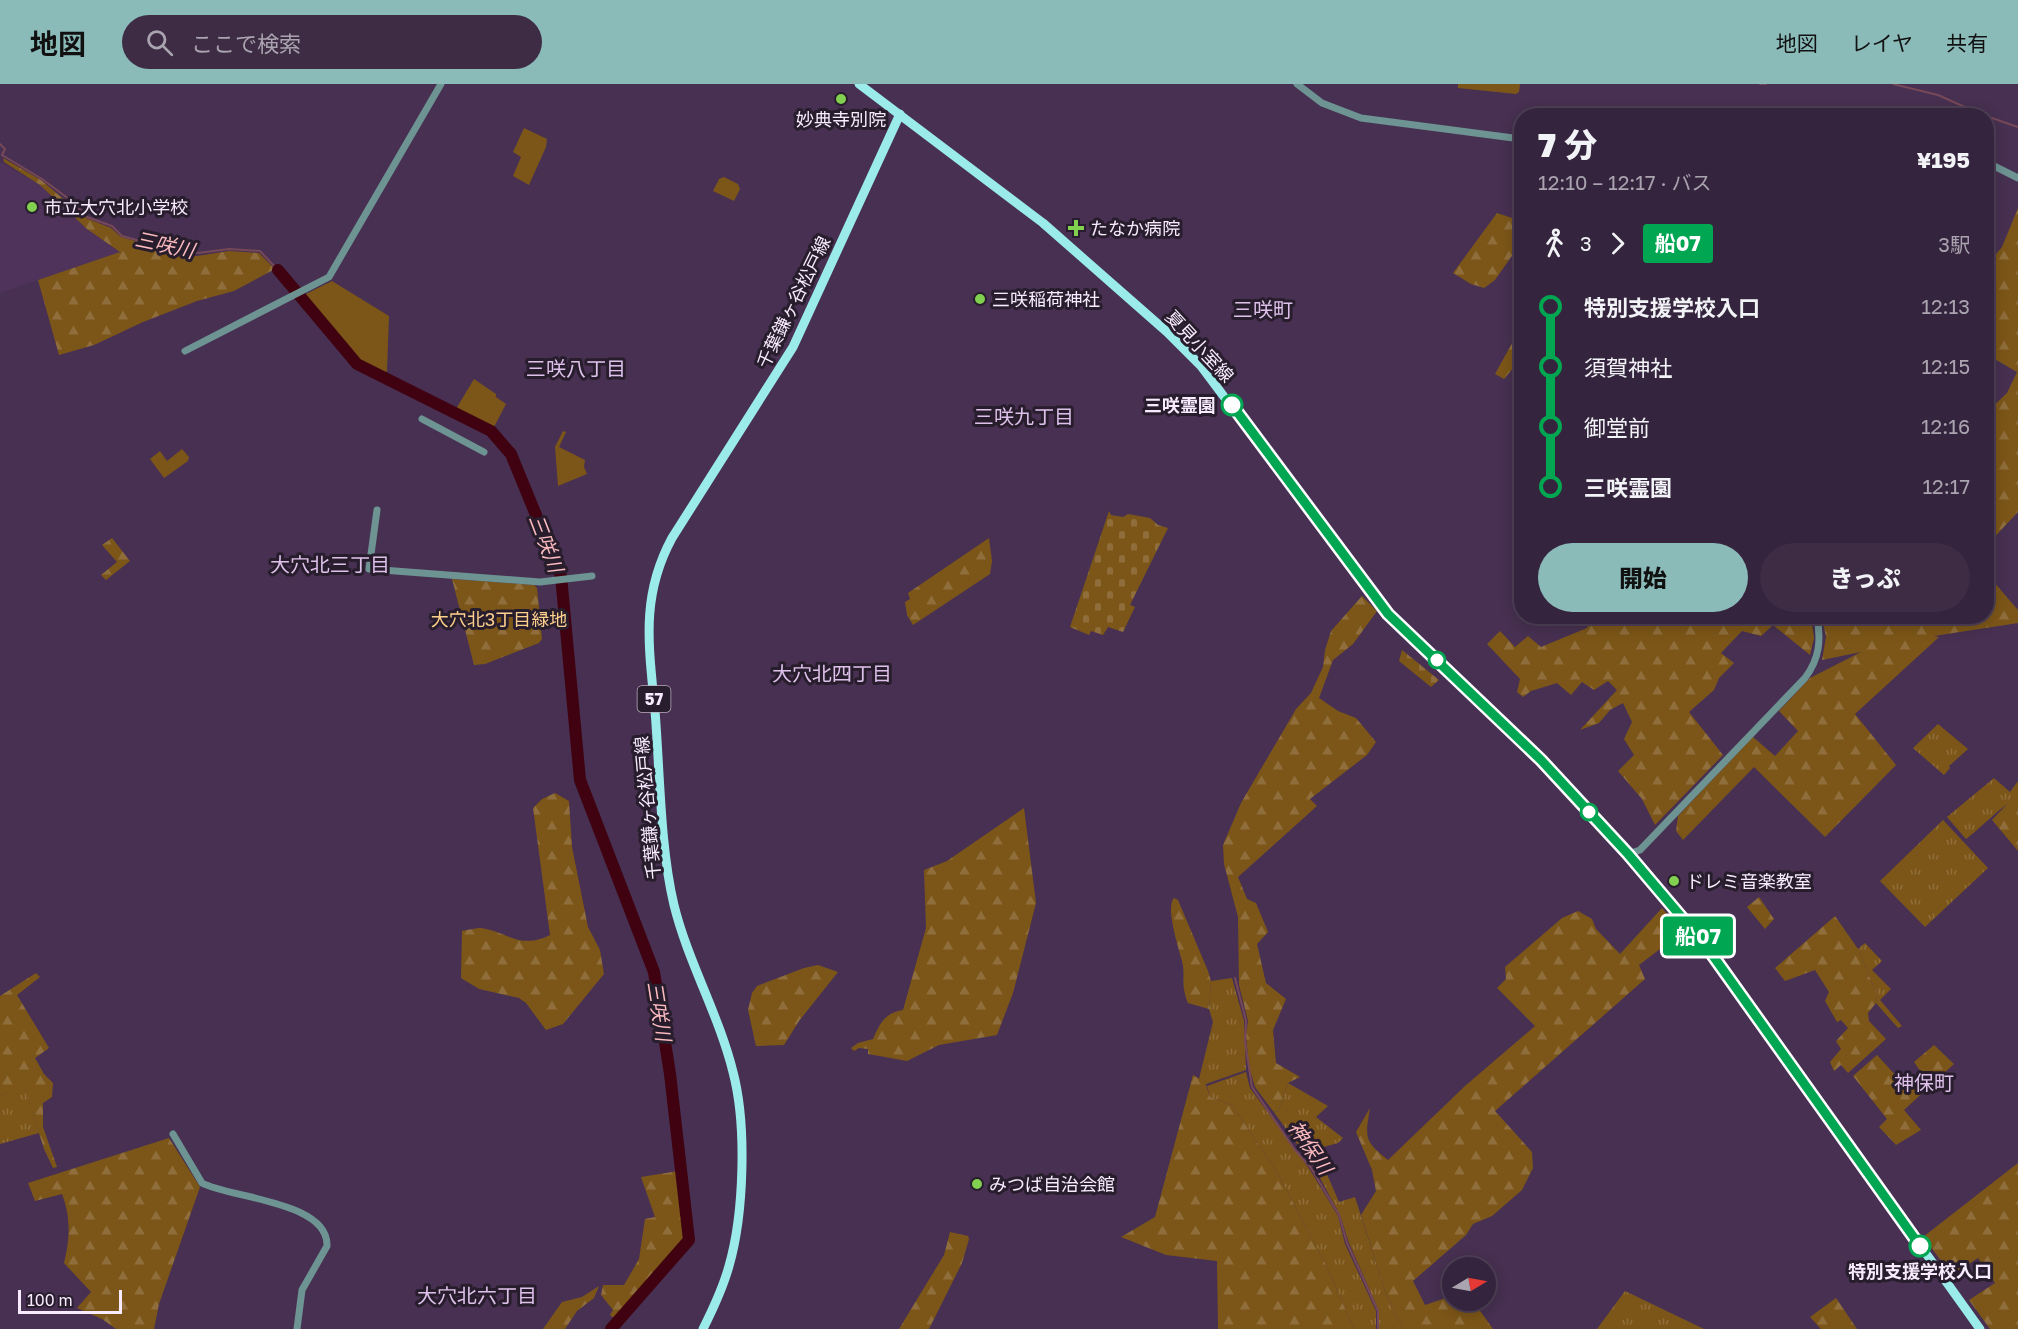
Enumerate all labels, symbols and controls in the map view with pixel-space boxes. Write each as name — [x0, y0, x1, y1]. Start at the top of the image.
search box — [122, 15, 542, 69]
icon: search — [143, 26, 176, 59]
text: 地図 — [30, 27, 86, 60]
text: ここで検索 — [191, 30, 301, 57]
text: 地図 — [1776, 30, 1818, 56]
text: レイヤ — [1851, 30, 1913, 56]
text: 共有 — [1946, 30, 1988, 56]
marker: 妙典寺別院 — [834, 92, 848, 106]
place label: 妙典寺別院 — [796, 108, 886, 130]
text: 7 分 — [1538, 125, 1597, 164]
text: ¥195 — [1917, 146, 1970, 173]
text: 12:10 – 12:17 · バス — [1538, 170, 1712, 194]
place label: 市立大穴北小学校 — [44, 196, 188, 218]
marker: 市立大穴北小学校 — [25, 200, 39, 214]
place label: たなか病院 — [1090, 217, 1180, 239]
marker: たなか病院 — [1067, 219, 1085, 237]
water label: 三咲川 — [133, 226, 199, 262]
icon: walk — [1538, 227, 1571, 260]
icon: forward — [1601, 227, 1634, 260]
text: 船07 — [1655, 230, 1701, 256]
text: 3 — [1580, 231, 1592, 255]
street label: 千葉鎌ヶ谷松戸線 — [752, 232, 834, 372]
text: 3駅 — [1938, 232, 1970, 256]
place label: 三咲稲荷神社 — [992, 288, 1100, 310]
marker: 三咲稲荷神社 — [973, 292, 987, 306]
text: 特別支援学校入口 — [1584, 294, 1760, 321]
text: 12:13 — [1921, 294, 1970, 318]
district label: 三咲町 — [1233, 297, 1293, 321]
street label: 夏見小室線 — [1161, 306, 1239, 386]
text: 須賀神社 — [1584, 354, 1672, 381]
text: 12:15 — [1921, 354, 1970, 378]
district label: 三咲八丁目 — [526, 356, 626, 380]
place label: 三咲霊園 — [1144, 394, 1216, 416]
marker: 三咲霊園 — [1221, 394, 1243, 416]
district label: 三咲九丁目 — [974, 404, 1074, 428]
text: 御堂前 — [1584, 414, 1650, 441]
text: 12:16 — [1921, 414, 1970, 438]
text: 三咲霊園 — [1584, 474, 1672, 501]
text: 12:17 — [1922, 474, 1970, 498]
water label: 三咲川 — [525, 511, 570, 577]
button: 開始 — [1538, 543, 1748, 612]
button: きっぷ — [1760, 543, 1970, 612]
district label: 大穴北三丁目 — [270, 552, 390, 576]
park label: 大穴北3丁目緑地 — [431, 608, 567, 630]
unlabelled marker — [1428, 651, 1446, 669]
district label: 大穴北四丁目 — [772, 661, 892, 685]
road number: 57 — [638, 686, 670, 712]
street label: 千葉鎌ヶ谷松戸線 — [630, 735, 664, 881]
unlabelled marker — [1580, 803, 1598, 821]
place label: ドレミ音楽教室 — [1686, 870, 1812, 892]
marker: ドレミ音楽教室 — [1667, 874, 1681, 888]
line badge: 船07 — [1664, 916, 1732, 956]
text: 船07 — [1675, 923, 1721, 949]
water label: 三咲川 — [643, 979, 677, 1044]
district label: 神保町 — [1894, 1070, 1954, 1094]
water label: 神保川 — [1284, 1116, 1339, 1180]
place label: みつば自治会館 — [989, 1173, 1115, 1195]
marker: みつば自治会館 — [970, 1177, 984, 1191]
marker: 特別支援学校入口 — [1909, 1235, 1931, 1257]
north arrow — [1442, 1257, 1496, 1311]
map controls — [1442, 1257, 1496, 1311]
place label: 特別支援学校入口 — [1848, 1260, 1992, 1282]
district label: 大穴北六丁目 — [417, 1283, 537, 1307]
scale bar — [18, 1287, 122, 1314]
text: 100 m — [27, 1290, 73, 1310]

